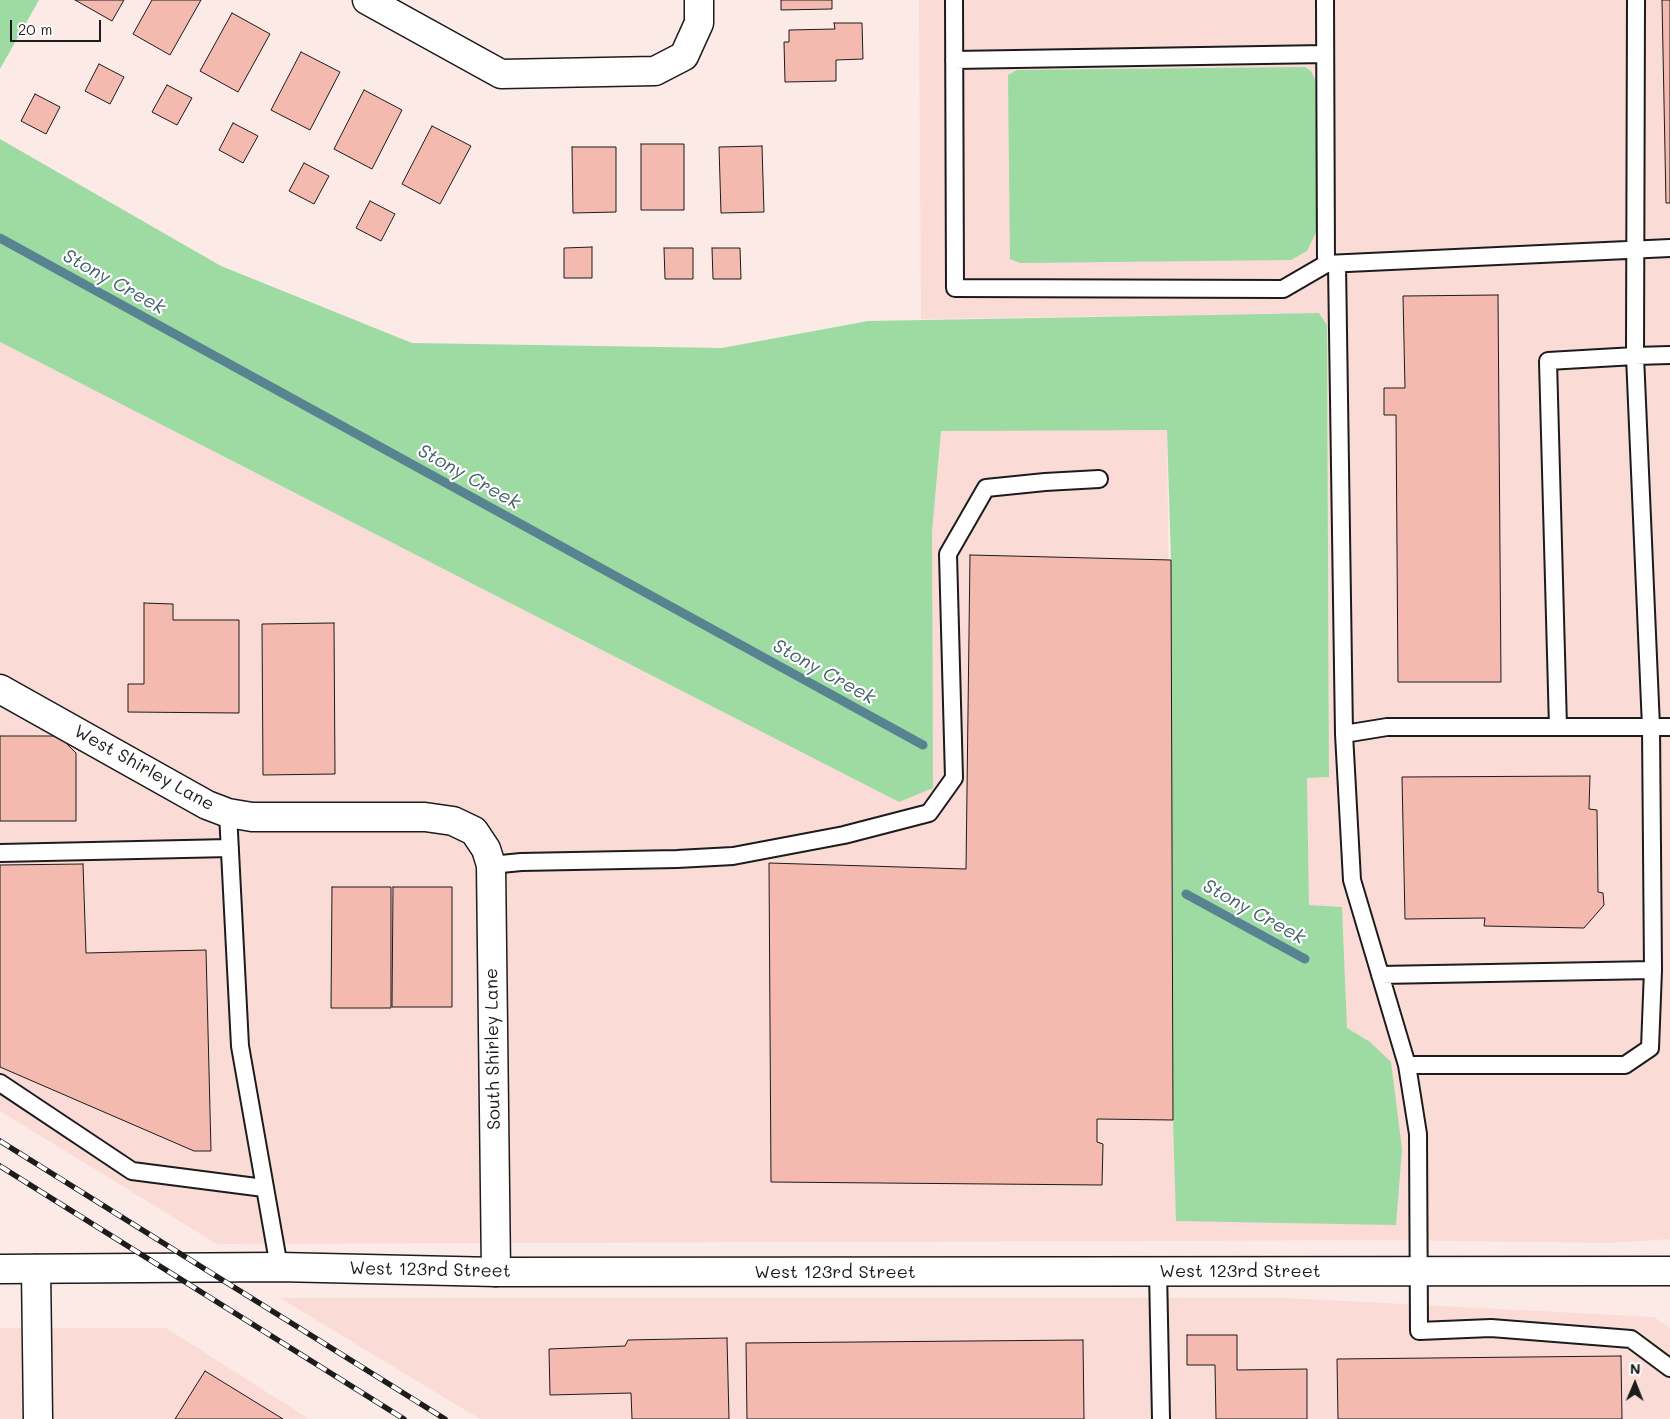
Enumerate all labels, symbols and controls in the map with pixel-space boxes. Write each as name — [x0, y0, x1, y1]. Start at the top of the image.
scale bar — [12, 10, 104, 42]
text: 20 m — [18, 19, 52, 39]
water label: Stony Creek — [59, 245, 169, 319]
water label: Stony Creek — [414, 440, 524, 514]
water label: Stony Creek — [769, 635, 879, 709]
street label: West Shirley Lane — [70, 721, 218, 815]
water label: Stony Creek — [1199, 875, 1309, 949]
street label: South Shirley Lane — [481, 968, 505, 1130]
street label: West 123rd Street — [349, 1258, 511, 1282]
street label: West 123rd Street — [1159, 1260, 1321, 1282]
street label: West 123rd Street — [754, 1261, 916, 1283]
north arrow — [1610, 1359, 1660, 1409]
text: N — [1630, 1359, 1641, 1378]

